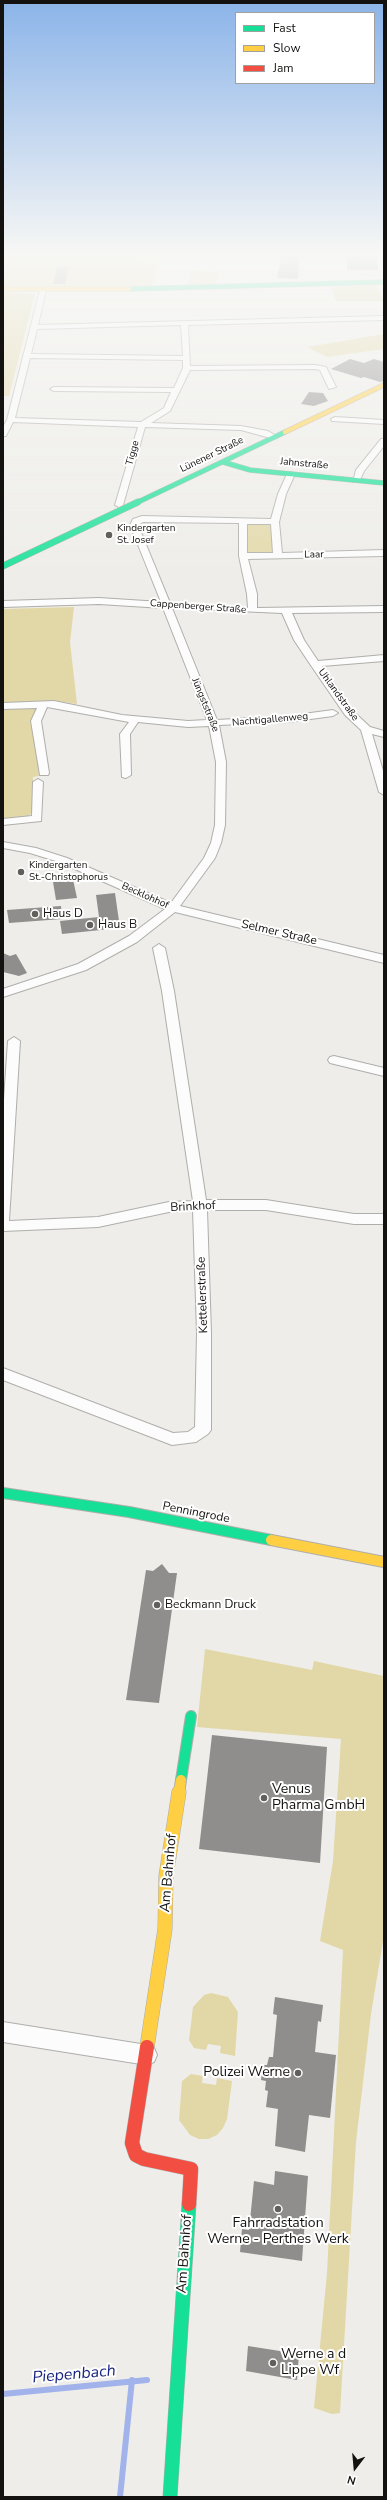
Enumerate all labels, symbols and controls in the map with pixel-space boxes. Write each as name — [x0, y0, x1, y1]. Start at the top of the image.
legend — [235, 12, 375, 84]
text: Fast — [273, 20, 296, 36]
text: Slow — [273, 40, 301, 56]
text: Jam — [273, 60, 294, 76]
street label: Lünener Straße — [178, 434, 246, 476]
street label: Tigge — [124, 439, 142, 467]
street label: Jahnstraße — [279, 456, 329, 472]
place label: Kindergarten St. Josef — [117, 523, 175, 546]
marker: Kindergarten St. Josef — [104, 530, 114, 540]
street label: Laar — [304, 549, 324, 561]
street label: Cappenberger Straße — [149, 598, 247, 616]
street label: Uhlandstraße — [315, 667, 361, 723]
street label: Jüngststraße — [189, 676, 221, 734]
street label: Nachtigallenweg — [231, 711, 309, 729]
place label: Kindergarten St.-Christophorus — [29, 860, 108, 884]
marker: Kindergarten St.-Christophorus — [16, 867, 26, 877]
street label: Becklohhof — [120, 880, 170, 912]
place label: Haus D — [43, 907, 83, 921]
marker: Haus D — [30, 909, 40, 919]
street label: Selmer Straße — [240, 917, 318, 949]
place label: Haus B — [98, 918, 137, 932]
marker: Haus B — [85, 920, 95, 930]
street label: Brinkhof — [170, 1199, 216, 1215]
street label: Kettelerstraße — [194, 1256, 212, 1334]
street label: Penningrode — [161, 1499, 231, 1527]
place label: Beckmann Druck — [165, 1598, 256, 1612]
marker: Beckmann Druck — [152, 1600, 162, 1610]
place label: Venus Pharma GmbH — [272, 1782, 365, 1814]
marker: Venus Pharma GmbH — [259, 1793, 269, 1803]
street label: Am Bahnhof — [157, 1833, 181, 1913]
place label: Polizei Werne — [203, 2065, 290, 2081]
marker: Polizei Werne — [293, 2068, 303, 2078]
marker: Fahrradstation Werne - Perthes Werk — [273, 2204, 283, 2214]
street label: Am Bahnhof — [174, 2214, 196, 2294]
place label: Fahrradstation Werne - Perthes Werk — [207, 2216, 349, 2248]
place label: Werne a d Lippe Wf — [281, 2347, 346, 2380]
marker: Werne a d Lippe Wf — [268, 2358, 278, 2368]
water label: Piepenbach — [32, 2362, 116, 2388]
north arrow — [335, 2448, 375, 2488]
text: N — [346, 2472, 358, 2488]

